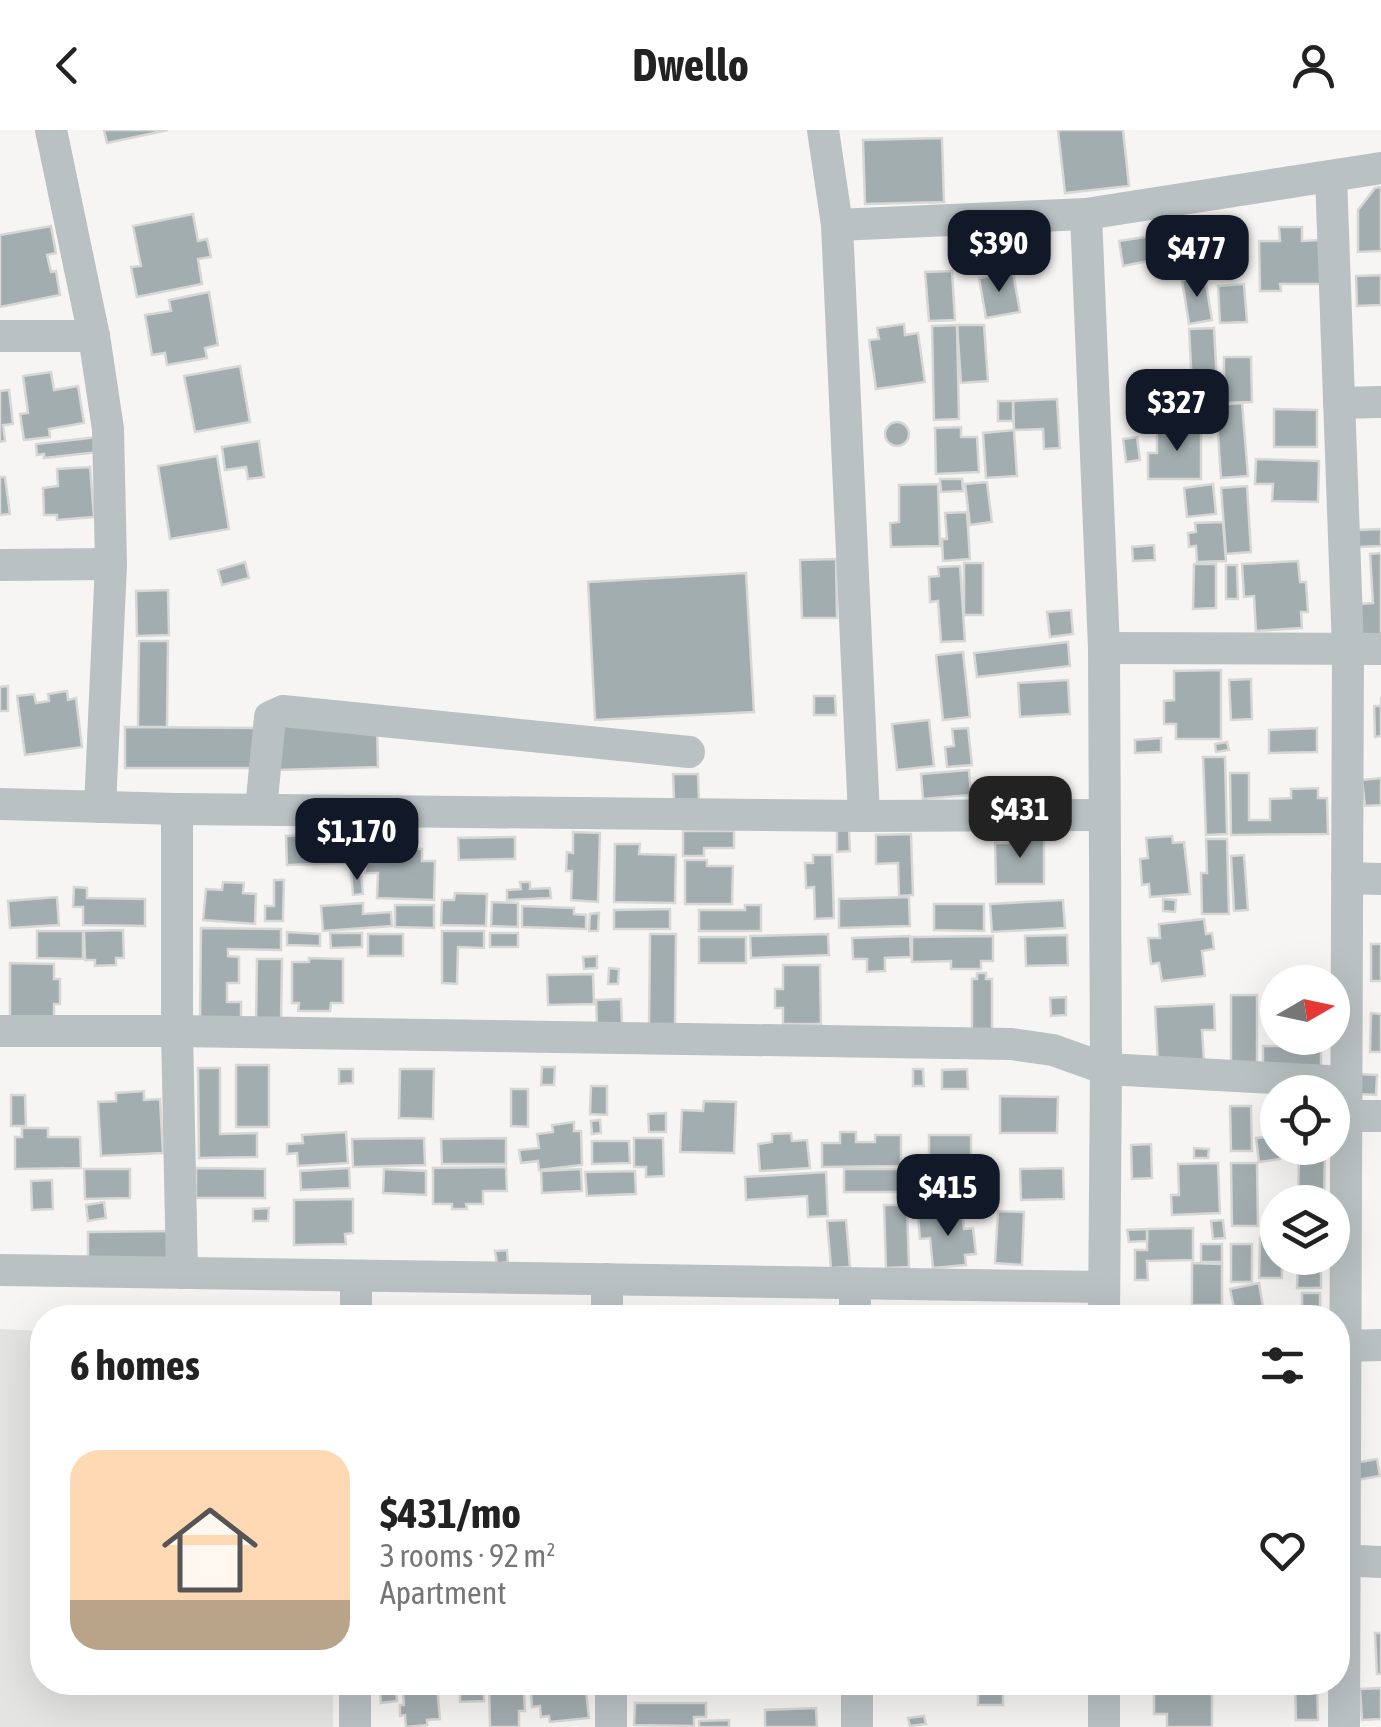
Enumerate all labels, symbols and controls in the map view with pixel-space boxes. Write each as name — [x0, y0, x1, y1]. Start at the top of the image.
icon: back — [40, 38, 95, 93]
icon: person — [1286, 38, 1341, 93]
text: Dwello — [632, 39, 749, 91]
pin: $390 — [940, 210, 1058, 295]
pin: $477 — [1138, 215, 1256, 300]
text: $390 — [970, 224, 1028, 261]
text: $477 — [1168, 229, 1226, 266]
pin: $327 — [1118, 369, 1236, 454]
text: $327 — [1148, 383, 1206, 420]
pin: $431 — [961, 776, 1079, 861]
text: $431 — [991, 790, 1049, 827]
pin: $1,170 — [276, 798, 438, 883]
text: $1,170 — [317, 812, 397, 849]
north arrow — [1260, 965, 1350, 1055]
map controls — [1260, 965, 1350, 1275]
button: locate — [1260, 1075, 1350, 1165]
pin: $415 — [889, 1154, 1007, 1239]
text: $415 — [919, 1168, 977, 1205]
button: layers — [1260, 1185, 1350, 1275]
icon: filters — [1255, 1338, 1310, 1393]
text: 6 homes — [70, 1341, 200, 1389]
text: $431/mo — [380, 1489, 521, 1537]
icon: home — [150, 1490, 270, 1610]
icon: heart — [1255, 1523, 1310, 1578]
text: 3 rooms · 92 m² — [380, 1537, 555, 1574]
text: Apartment — [380, 1574, 506, 1611]

